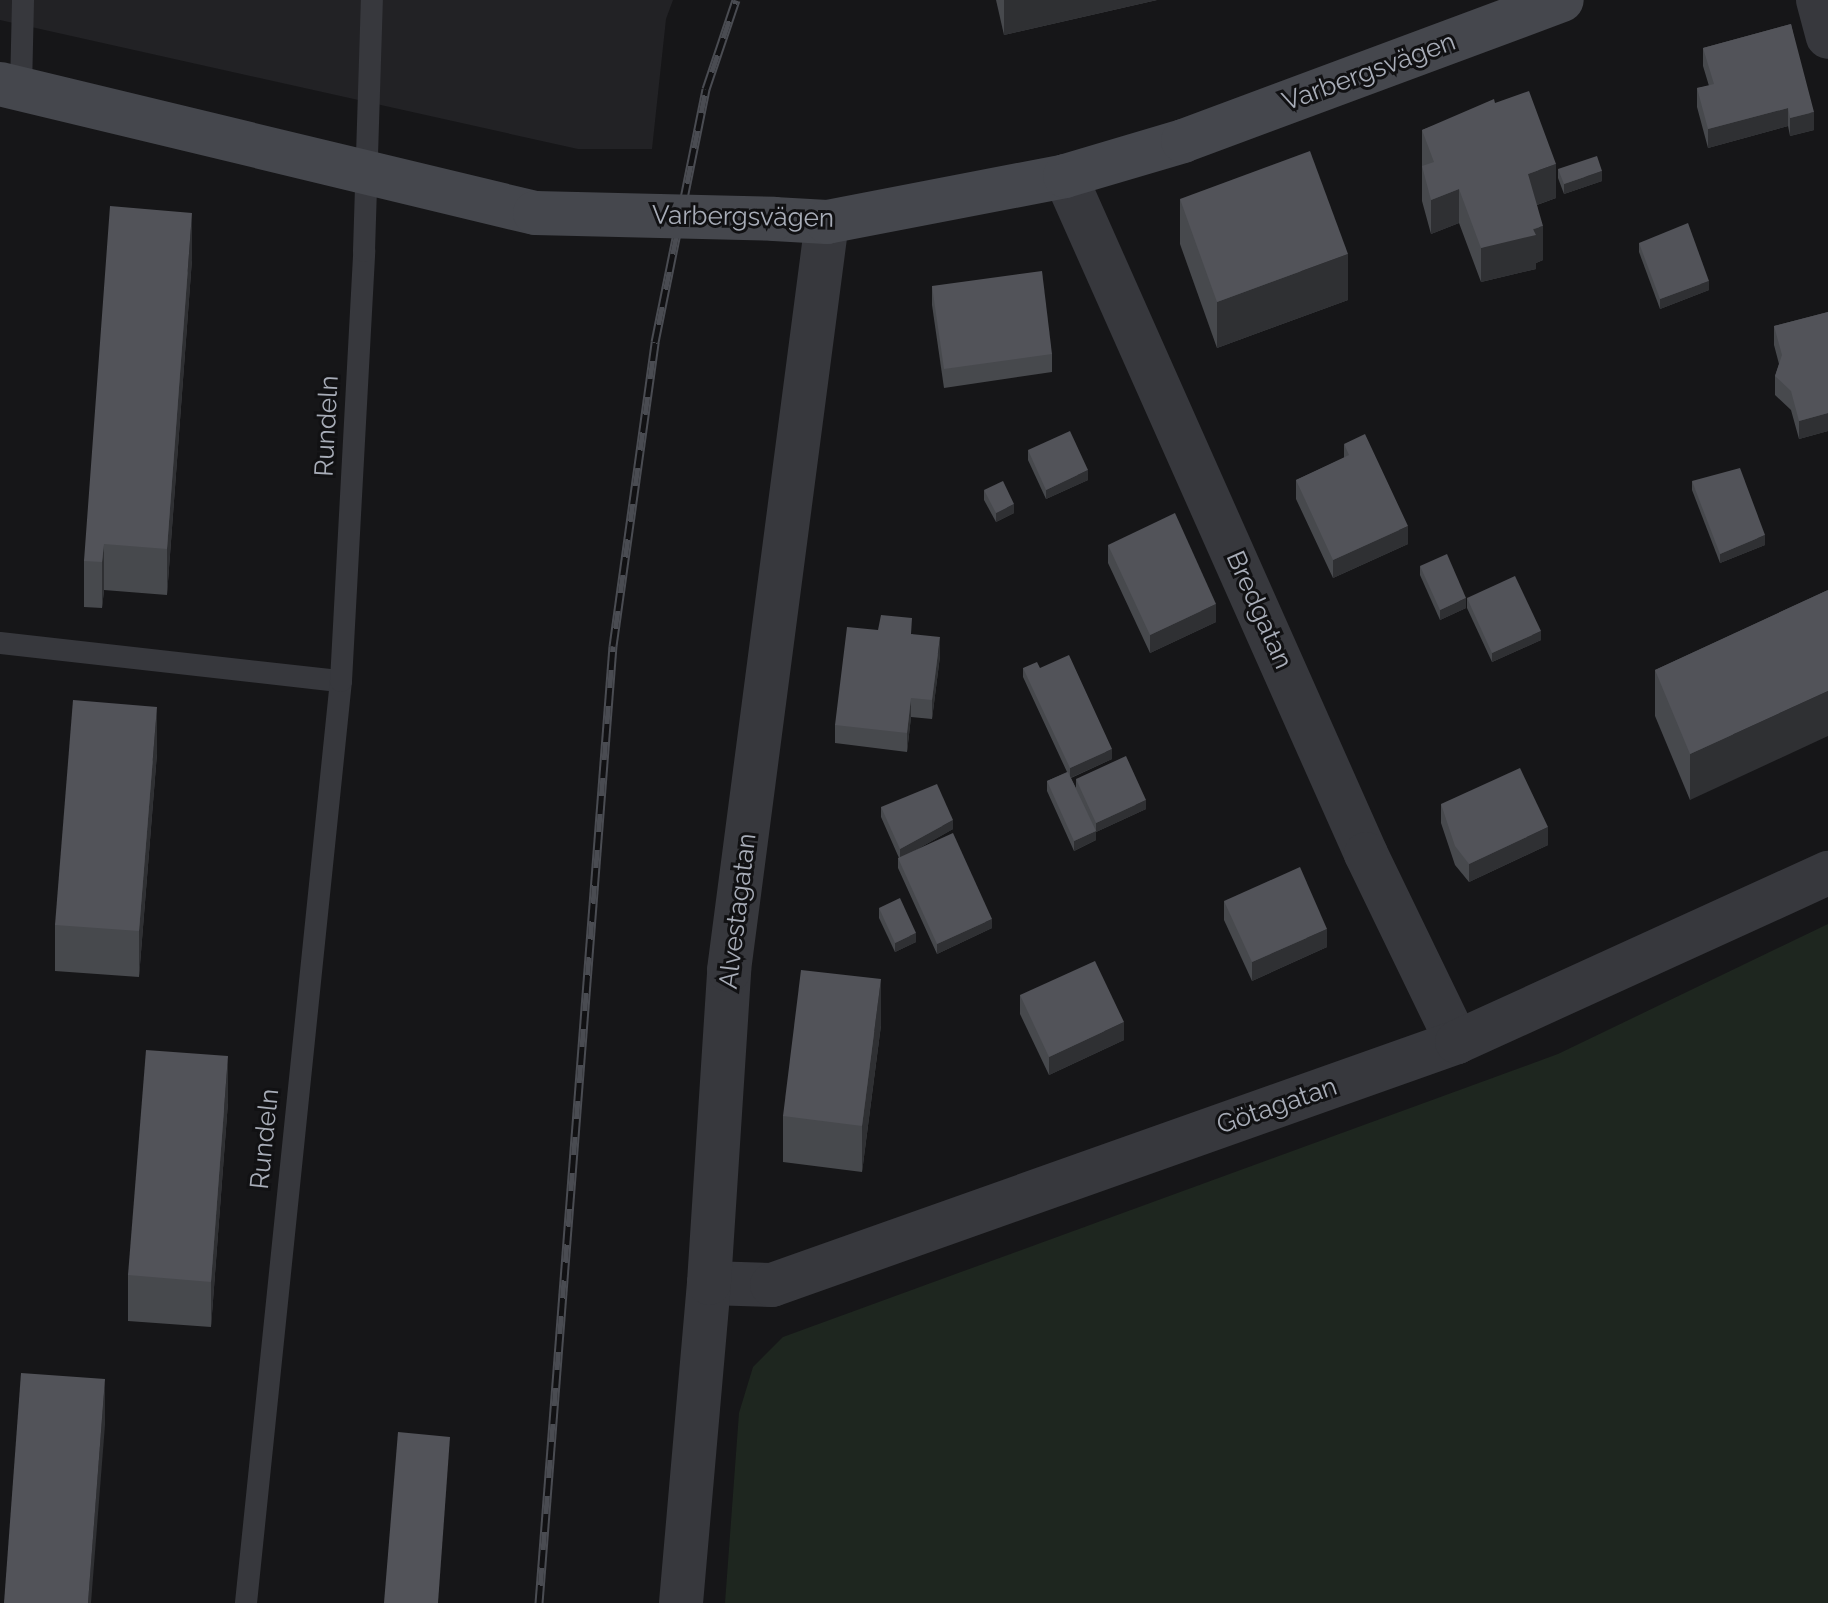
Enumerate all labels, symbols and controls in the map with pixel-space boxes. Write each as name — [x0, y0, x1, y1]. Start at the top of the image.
street label: Varbergsvägen — [1278, 26, 1460, 118]
street label: Varbergsvägen — [652, 200, 834, 234]
street label: Rundeln — [309, 375, 345, 477]
street label: Bredgatan — [1219, 546, 1299, 674]
street label: Alvestagatan — [713, 831, 763, 991]
street label: Götagatan — [1213, 1071, 1341, 1141]
street label: Rundeln — [244, 1087, 286, 1191]

